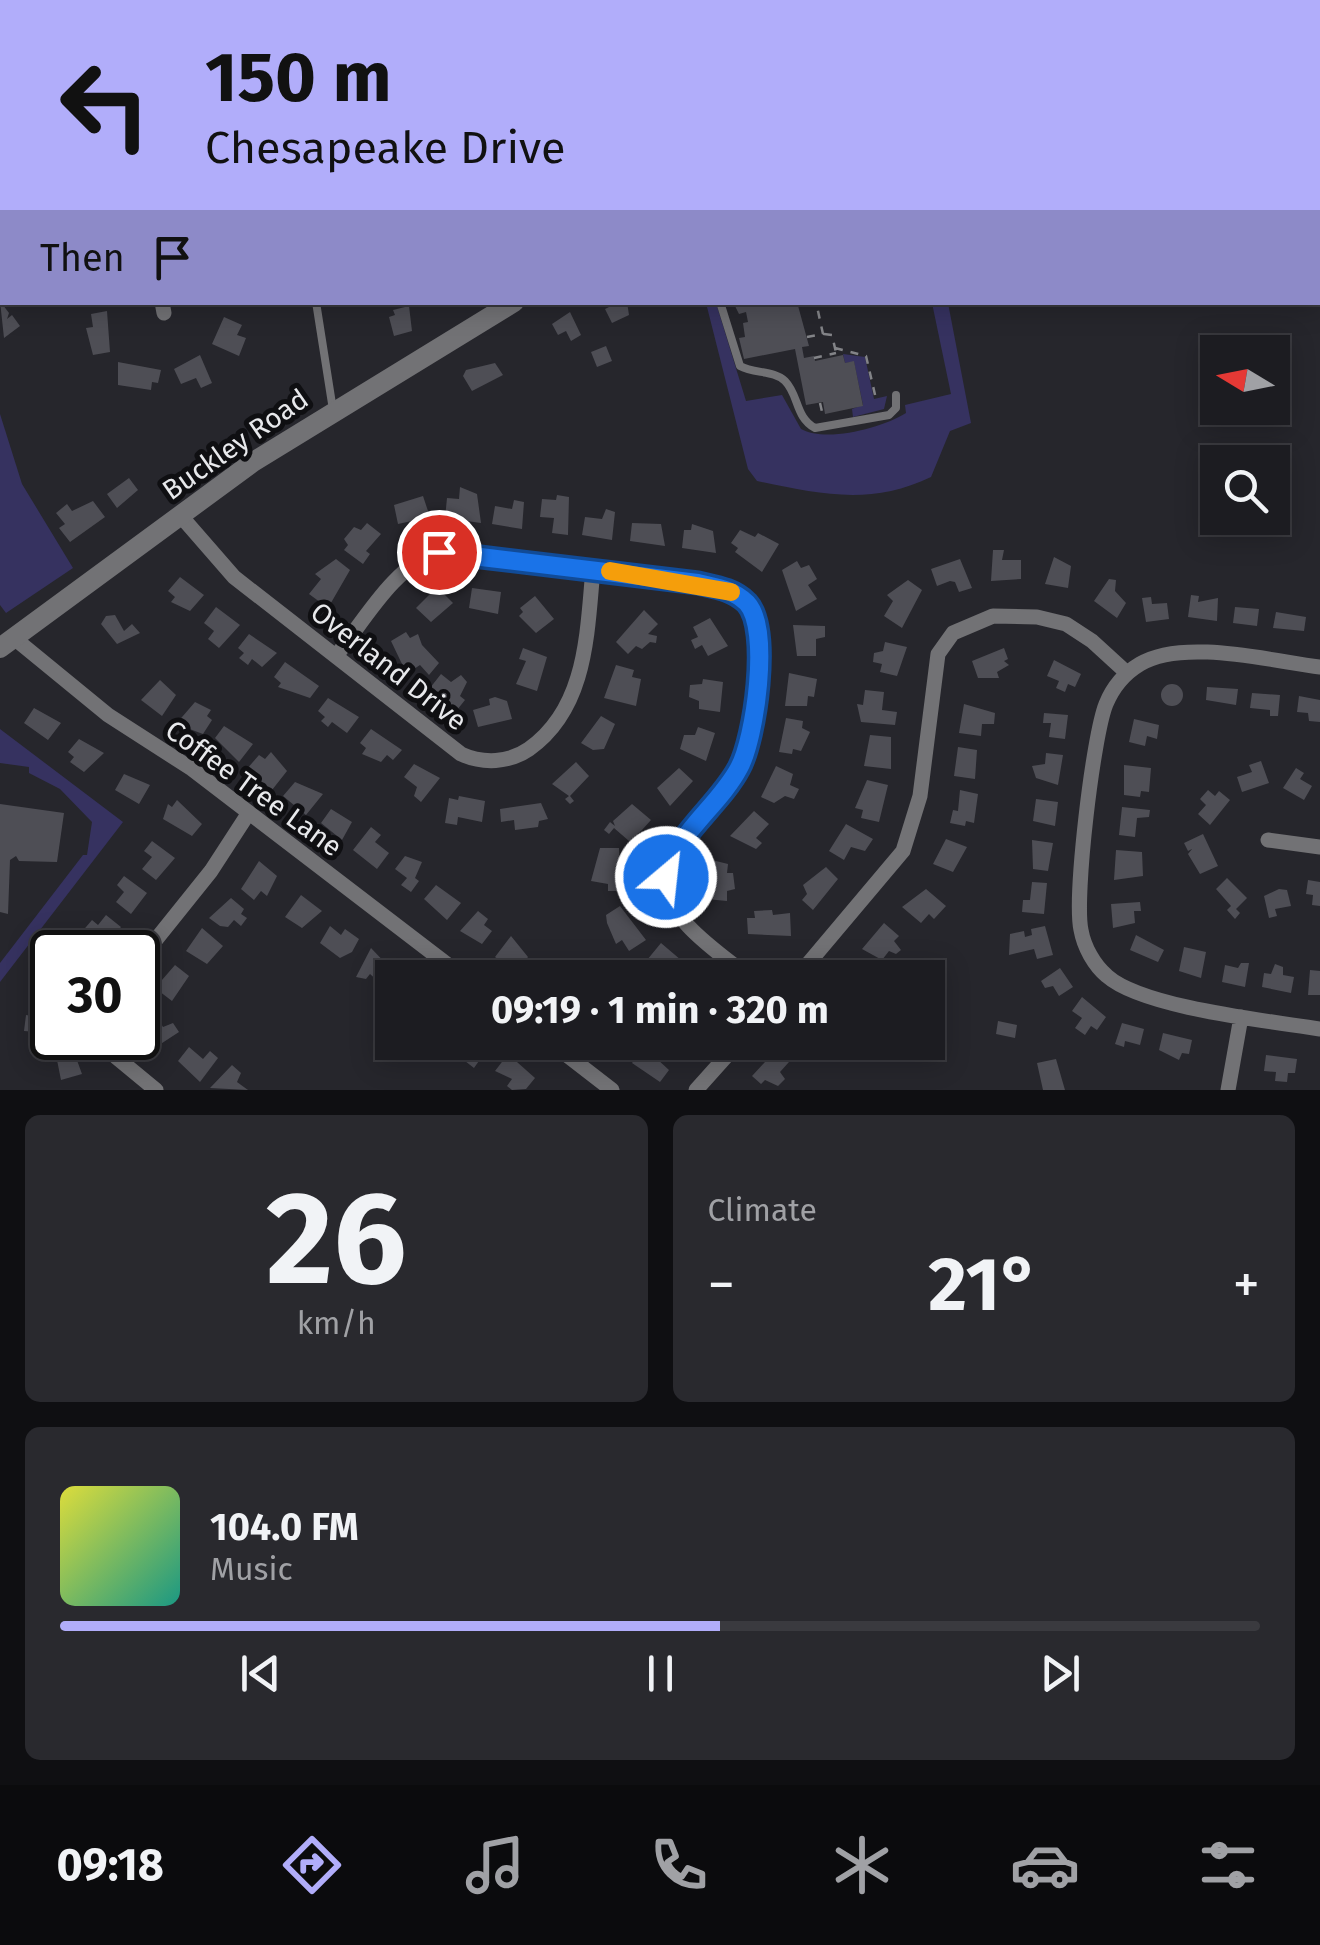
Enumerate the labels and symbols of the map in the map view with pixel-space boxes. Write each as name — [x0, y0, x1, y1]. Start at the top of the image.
north arrow — [1200, 335, 1290, 425]
street label: Buckley Road — [156, 382, 314, 507]
pin — [397, 510, 482, 595]
street label: Overland Drive — [304, 595, 473, 737]
street label: Coffee Tree Lane — [159, 713, 348, 863]
position arrow — [614, 825, 718, 929]
speed limit sign: 30 — [30, 930, 160, 1060]

